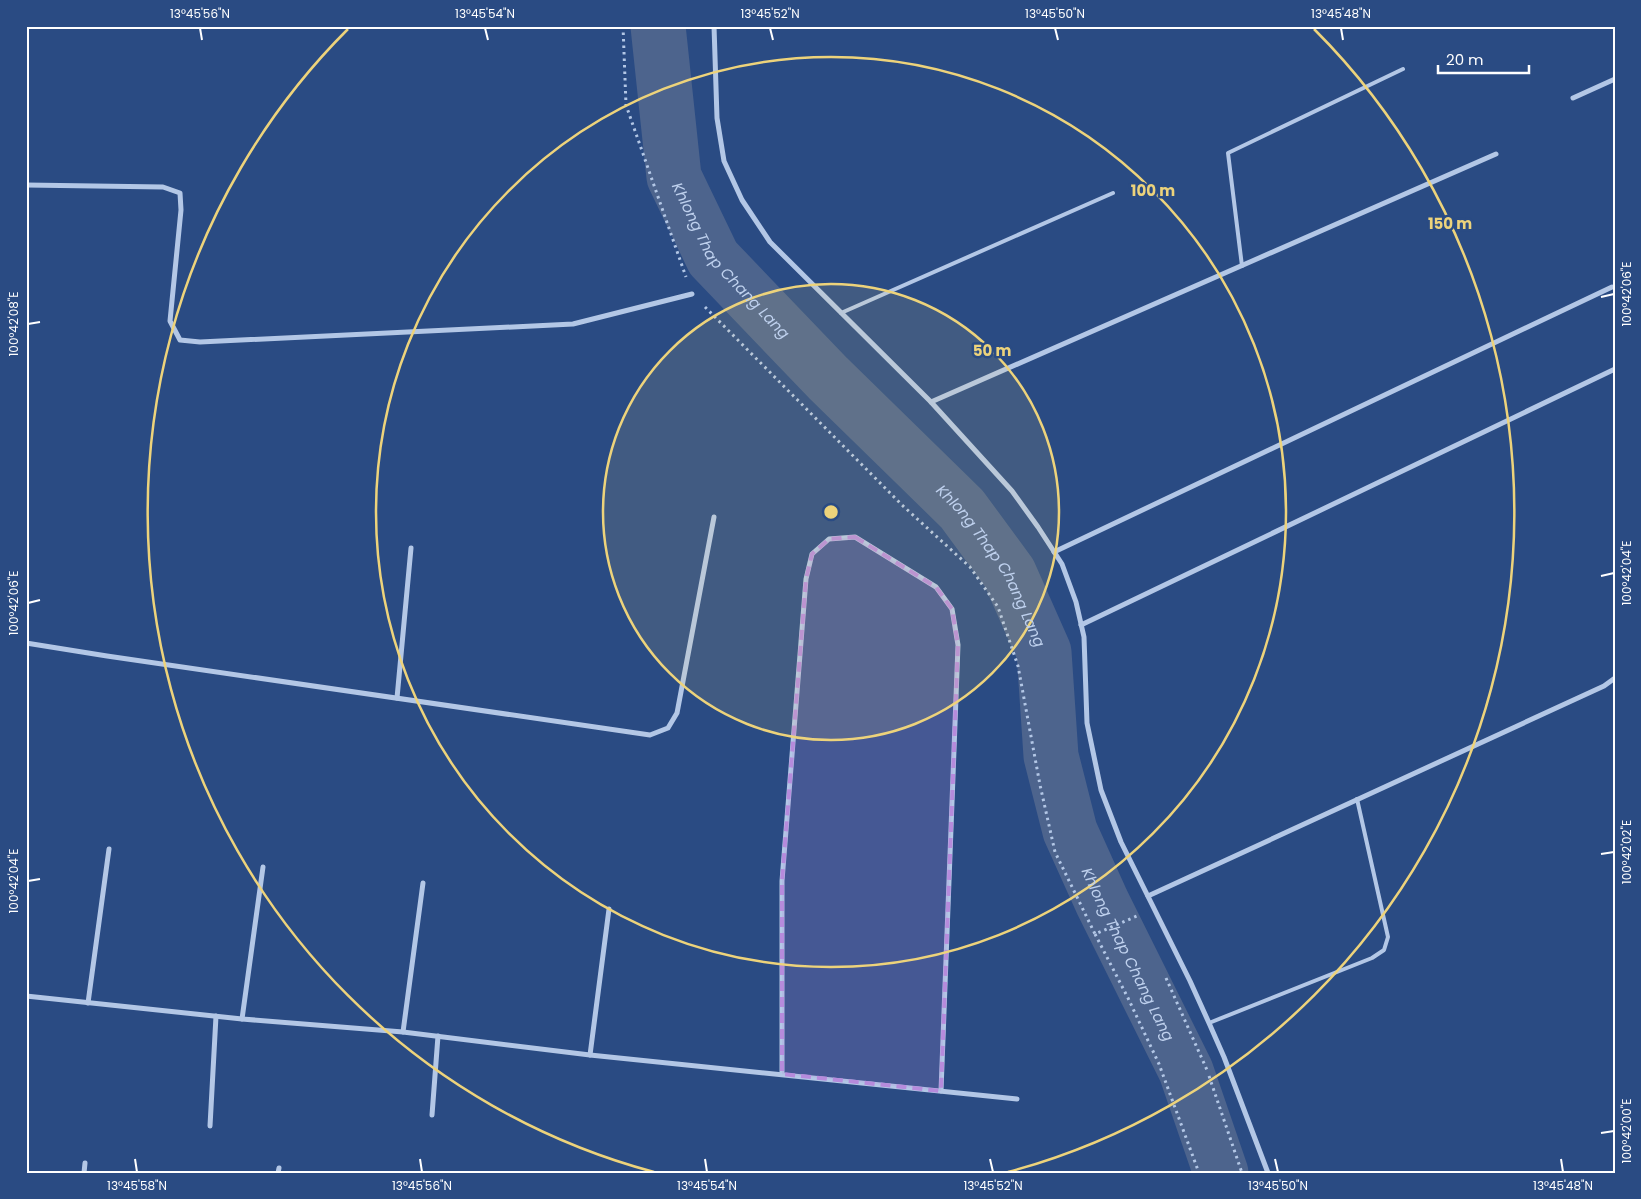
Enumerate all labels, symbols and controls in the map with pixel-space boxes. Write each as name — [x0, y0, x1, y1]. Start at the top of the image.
text: 13°45'56"N — [170, 5, 230, 22]
text: 13°45'54"N — [455, 5, 515, 22]
text: 13°45'52"N — [740, 5, 800, 22]
text: 13°45'50"N — [1025, 5, 1085, 22]
text: 13°45'48"N — [1311, 5, 1371, 22]
scale bar — [1438, 42, 1530, 74]
text: 20 m — [1446, 49, 1484, 70]
water label: Khlong Thap Chang Lang — [668, 179, 795, 343]
text: 100 m — [1131, 180, 1175, 201]
text: 150 m — [1428, 213, 1472, 234]
text: 100°42'06"E — [1618, 261, 1635, 327]
text: 100°42'08"E — [5, 292, 22, 356]
text: 50 m — [973, 340, 1011, 361]
water label: Khlong Thap Chang Lang — [932, 479, 1051, 650]
centre of rings — [822, 503, 840, 521]
text: 100°42'04"E — [1618, 541, 1635, 605]
text: 100°42'06"E — [5, 570, 22, 636]
text: 100°42'02"E — [1618, 820, 1635, 884]
text: 100°42'04"E — [5, 849, 22, 913]
water label: Khlong Thap Chang Lang — [1077, 864, 1180, 1044]
text: 100°42'00"E — [1618, 1099, 1635, 1163]
text: 13°45'58"N — [107, 1177, 167, 1194]
text: 13°45'56"N — [392, 1177, 452, 1194]
text: 13°45'54"N — [677, 1177, 737, 1194]
text: 13°45'52"N — [963, 1177, 1023, 1194]
text: 13°45'50"N — [1248, 1177, 1308, 1194]
text: 13°45'48"N — [1533, 1177, 1593, 1194]

